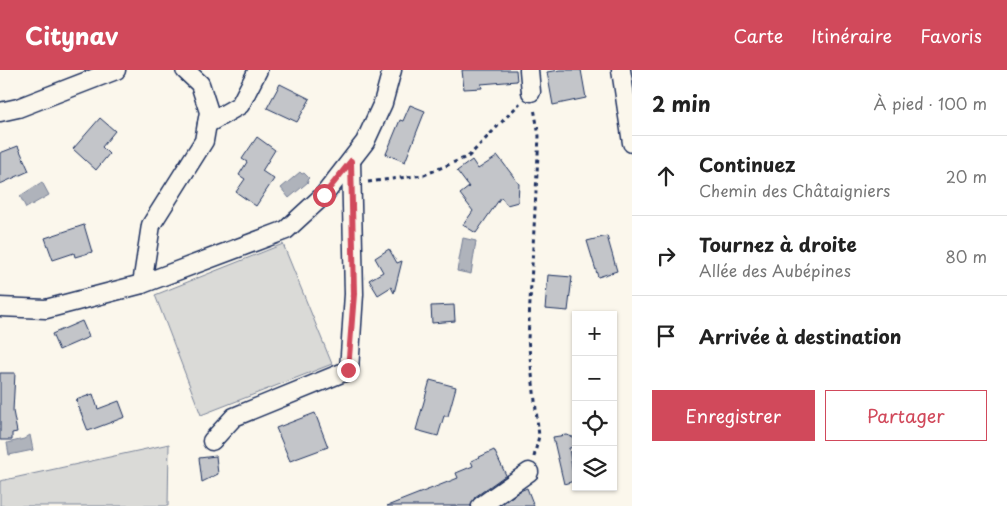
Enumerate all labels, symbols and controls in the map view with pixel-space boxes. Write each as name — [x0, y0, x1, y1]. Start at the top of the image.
text: Citynav — [25, 17, 118, 53]
text: Carte — [733, 22, 783, 49]
text: Itinéraire — [811, 22, 892, 49]
text: Favoris — [920, 22, 982, 49]
text: 2 min — [652, 87, 711, 119]
text: À pied · 100 m — [874, 91, 987, 115]
text: Continuez — [699, 150, 796, 178]
icon: ahead — [652, 162, 680, 190]
text: 20 m — [946, 164, 987, 188]
text: Chemin des Châtaigniers — [699, 178, 890, 202]
route start — [313, 184, 336, 207]
text: Tournez à droite — [699, 230, 857, 258]
icon: right — [652, 242, 680, 270]
text: 80 m — [945, 244, 987, 268]
text: Allée des Aubépines — [699, 258, 851, 282]
map controls — [572, 311, 617, 491]
button: + — [572, 311, 617, 356]
icon: arrive — [652, 322, 680, 350]
text: Arrivée à destination — [699, 322, 902, 350]
button: − — [572, 356, 617, 401]
route end — [337, 359, 360, 382]
button: Enregistrer — [652, 390, 815, 441]
button: Partager — [825, 390, 987, 441]
button: locate — [572, 401, 617, 446]
button: layers — [572, 446, 617, 491]

